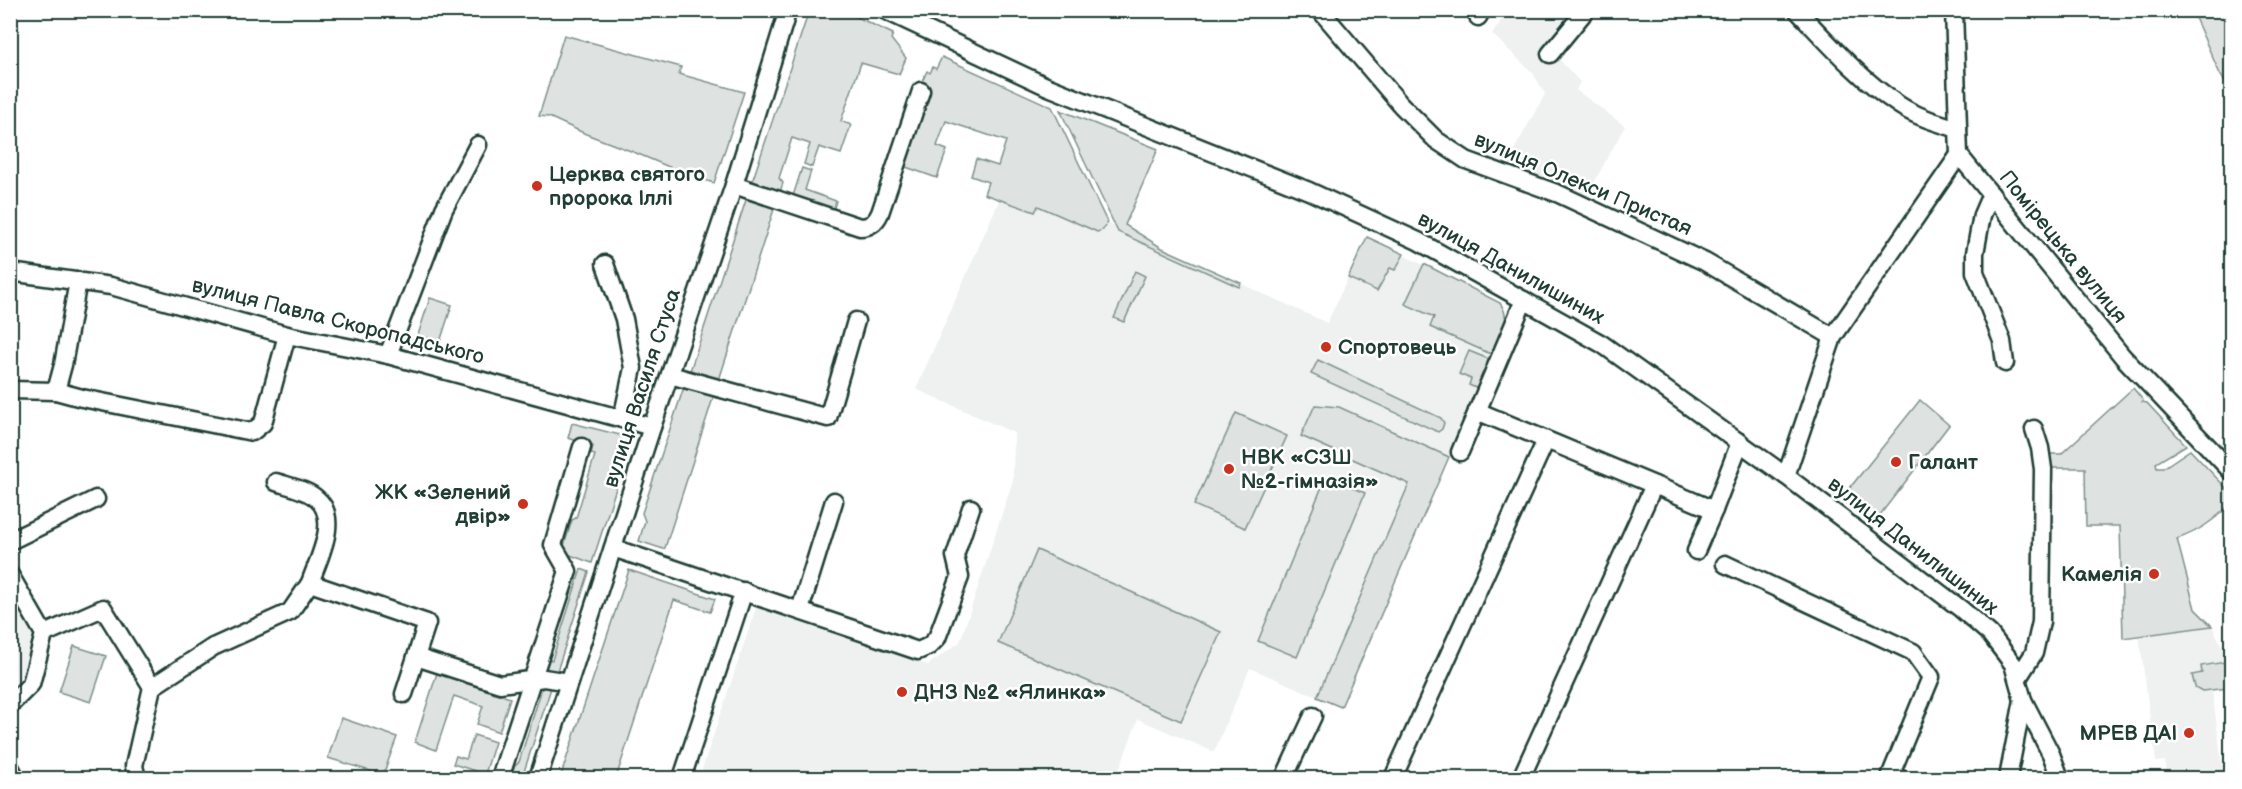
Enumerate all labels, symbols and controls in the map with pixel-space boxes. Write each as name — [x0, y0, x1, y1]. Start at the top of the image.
street label: вулиця Олекси Пристая — [1470, 127, 1696, 241]
place label: Церква святого пророка Іллі — [549, 162, 705, 211]
street label: Помірецька вулиця — [1994, 166, 2132, 328]
marker: Церква святого пророка Іллі — [530, 179, 544, 193]
street label: вулиця Данилишиних — [1413, 206, 1609, 330]
street label: вулиця Павла Скоропадського — [189, 273, 487, 369]
street label: вулиця Василя Стуса — [598, 285, 686, 490]
place label: Спортовець — [1338, 335, 1457, 360]
marker: Спортовець — [1319, 340, 1333, 354]
place label: НВК «СЗШ №2-гімназія» — [1241, 445, 1379, 494]
place label: Галант — [1908, 450, 1978, 475]
marker: Галант — [1889, 455, 1903, 469]
marker: НВК «СЗШ №2-гімназія» — [1222, 462, 1236, 476]
street label: вулиця Данилишиних — [1823, 472, 2004, 621]
place label: ЖК «Зелений двір» — [375, 480, 511, 529]
marker: ЖК «Зелений двір» — [516, 497, 530, 511]
place label: Камелія — [2061, 562, 2142, 587]
marker: Камелія — [2147, 567, 2161, 581]
place label: ДНЗ №2 «Ялинка» — [914, 680, 1106, 705]
marker: ДНЗ №2 «Ялинка» — [895, 685, 909, 699]
place label: МРЕВ ДАІ — [2079, 721, 2177, 746]
marker: МРЕВ ДАІ — [2182, 726, 2196, 740]

